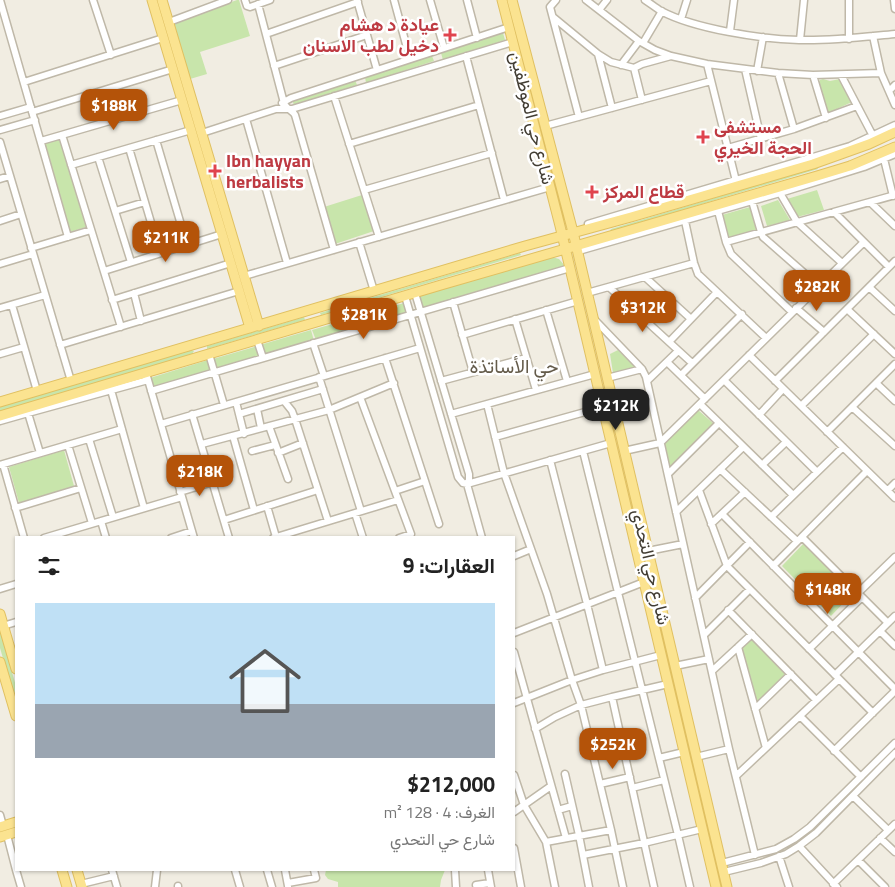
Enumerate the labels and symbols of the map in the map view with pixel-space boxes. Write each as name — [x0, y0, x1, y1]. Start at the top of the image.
place label: عيادة د هشام دخيل لطب الاسنان — [303, 11, 439, 59]
marker: عيادة د هشام دخيل لطب الاسنان — [443, 28, 457, 42]
street label: شارع حي الموظفين — [501, 48, 562, 188]
pin: $188K — [79, 88, 149, 131]
place label: مستشفى الحجة الخيري — [714, 113, 812, 163]
marker: مستشفى الحجة الخيري — [696, 130, 710, 144]
place label: Ibn hayyan herbalists — [226, 147, 311, 195]
marker: Ibn hayyan herbalists — [208, 164, 222, 178]
place label: قطاع المركز — [602, 178, 684, 205]
marker: قطاع المركز — [585, 185, 599, 199]
pin: $211K — [131, 220, 201, 263]
pin: $282K — [782, 270, 852, 312]
pin: $312K — [608, 290, 678, 333]
pin: $281K — [329, 298, 399, 340]
district label: حي الأساتذة — [469, 351, 559, 382]
pin: $212K — [581, 388, 651, 431]
pin: $218K — [165, 454, 235, 497]
street label: شارع حي التحدي — [623, 506, 678, 628]
pin: $148K — [793, 572, 863, 615]
pin: $252K — [578, 728, 648, 770]

